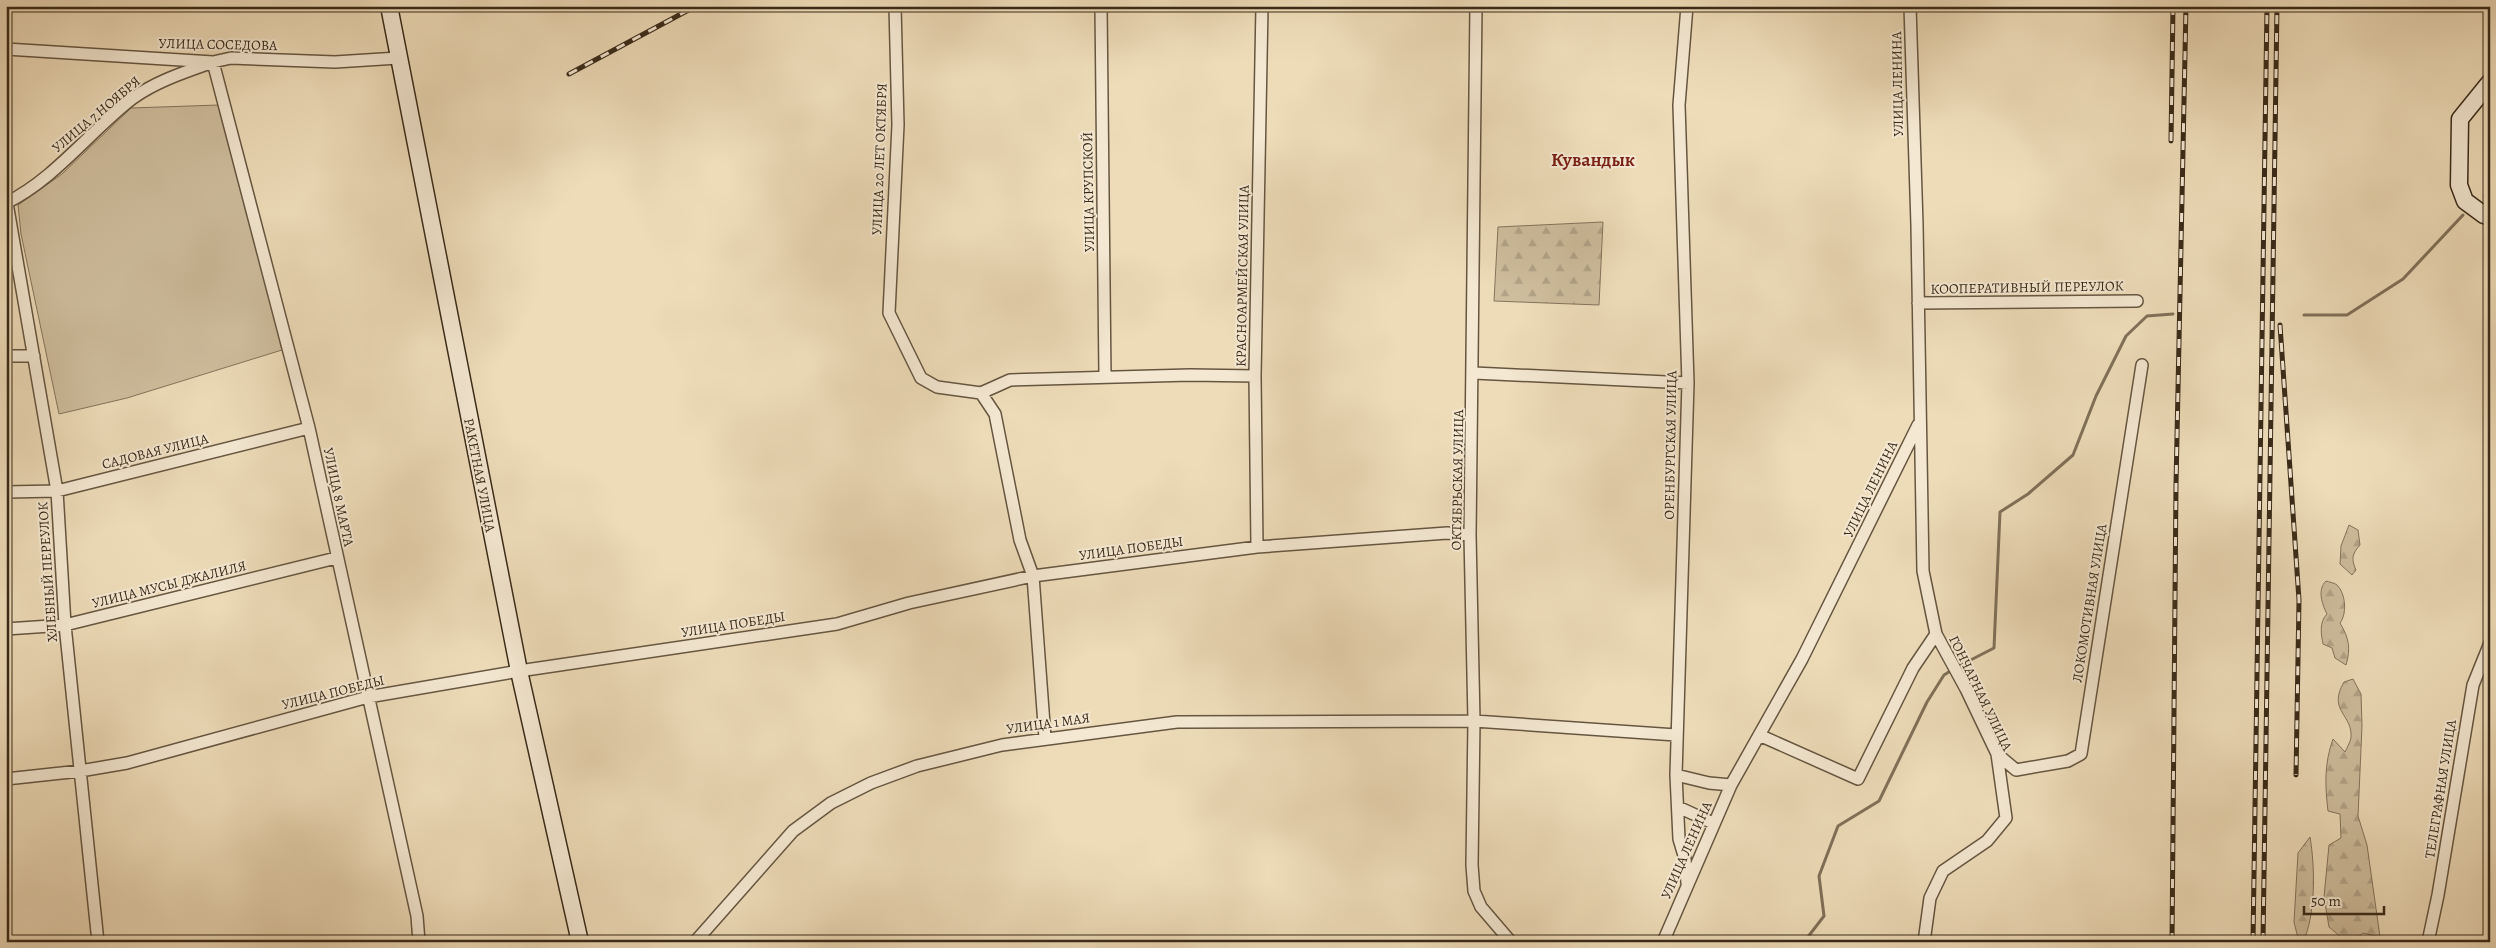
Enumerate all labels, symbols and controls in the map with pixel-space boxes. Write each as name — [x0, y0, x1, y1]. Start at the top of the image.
street label: УЛИЦА ЛЕНИНА — [1887, 30, 1908, 137]
street label: УЛИЦА СОСЕДОВА — [159, 34, 278, 55]
street label: УЛИЦА 7 НОЯБРЯ — [48, 72, 145, 157]
street label: УЛИЦА 20 ЛЕТ ОКТЯБРЯ — [867, 83, 892, 235]
street label: УЛИЦА КРУПСКОЙ — [1078, 132, 1099, 252]
district label: Кувандык — [1551, 147, 1635, 173]
street label: КРАСНОАРМЕЙСКАЯ УЛИЦА — [1231, 184, 1254, 367]
street label: КООПЕРАТИВНЫЙ ПЕРЕУЛОК — [1930, 276, 2124, 299]
street label: ОРЕНБУРГСКАЯ УЛИЦА — [1660, 369, 1681, 520]
street label: ОКТЯБРЬСКАЯ УЛИЦА — [1447, 409, 1468, 551]
street label: РАКЕТНАЯ УЛИЦА — [459, 417, 500, 534]
street label: САДОВАЯ УЛИЦА — [100, 429, 211, 474]
street label: УЛИЦА ЛЕНИНА — [1839, 437, 1902, 541]
street label: УЛИЦА 8 МАРТА — [319, 446, 358, 549]
street label: ХЛЕБНЫЙ ПЕРЕУЛОК — [33, 501, 62, 643]
street label: ЛОКОМОТИВНАЯ УЛИЦА — [2068, 522, 2112, 684]
street label: УЛИЦА ПОБЕДЫ — [1078, 532, 1185, 565]
street label: УЛИЦА МУСЫ ДЖАЛИЛЯ — [90, 556, 248, 613]
street label: УЛИЦА ПОБЕДЫ — [680, 607, 787, 642]
street label: ГОНЧАРНАЯ УЛИЦА — [1944, 632, 2017, 755]
street label: УЛИЦА ПОБЕДЫ — [280, 671, 387, 714]
street label: УЛИЦА 1 МАЯ — [1005, 708, 1091, 739]
street label: ТЕЛЕГРАФНАЯ УЛИЦА — [2420, 717, 2461, 860]
street label: УЛИЦА ЛЕНИНА — [1656, 798, 1717, 902]
scale bar — [2304, 883, 2384, 915]
text: 50 m — [2311, 891, 2341, 911]

